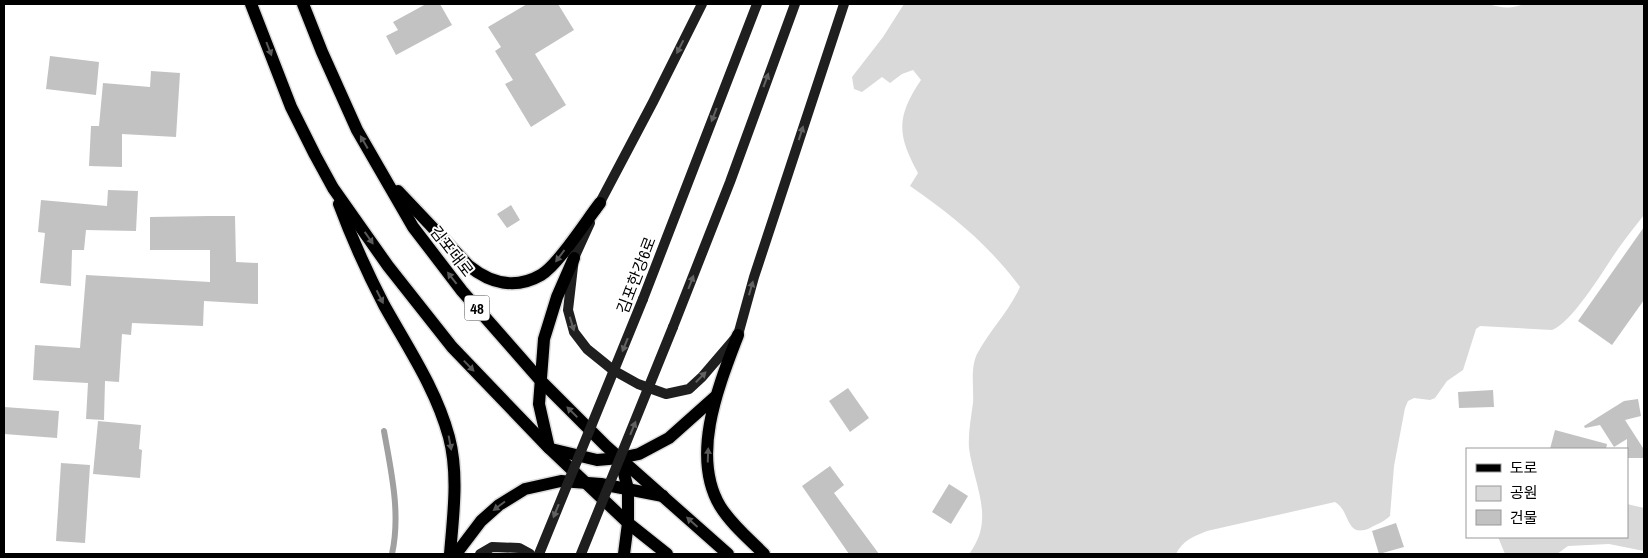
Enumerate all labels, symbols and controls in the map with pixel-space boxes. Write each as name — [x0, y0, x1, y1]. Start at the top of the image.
one-way arrow — [676, 40, 684, 55]
one-way arrow — [265, 42, 273, 57]
one-way arrow — [762, 72, 770, 87]
one-way arrow — [710, 107, 717, 122]
one-way arrow — [798, 125, 806, 140]
one-way arrow — [360, 135, 368, 149]
street label: 김포대로 — [425, 221, 479, 281]
one-way arrow — [364, 232, 374, 245]
street label: 김포한강6로 — [611, 233, 661, 317]
one-way arrow — [555, 249, 565, 263]
one-way arrow — [447, 271, 457, 285]
one-way arrow — [688, 274, 695, 289]
one-way arrow — [748, 280, 756, 295]
one-way arrow — [376, 290, 384, 304]
road number: 48 — [464, 296, 490, 320]
one-way arrow — [569, 316, 577, 331]
one-way arrow — [620, 338, 628, 352]
one-way arrow — [463, 360, 475, 372]
one-way arrow — [695, 371, 707, 383]
one-way arrow — [566, 406, 578, 418]
one-way arrow — [630, 421, 638, 435]
one-way arrow — [446, 435, 454, 450]
one-way arrow — [704, 447, 712, 463]
legend — [1466, 448, 1628, 538]
text: 도로 — [1510, 457, 1538, 478]
text: 공원 — [1510, 482, 1538, 503]
one-way arrow — [493, 500, 506, 511]
one-way arrow — [552, 504, 560, 518]
text: 건물 — [1510, 507, 1538, 528]
one-way arrow — [686, 516, 698, 528]

